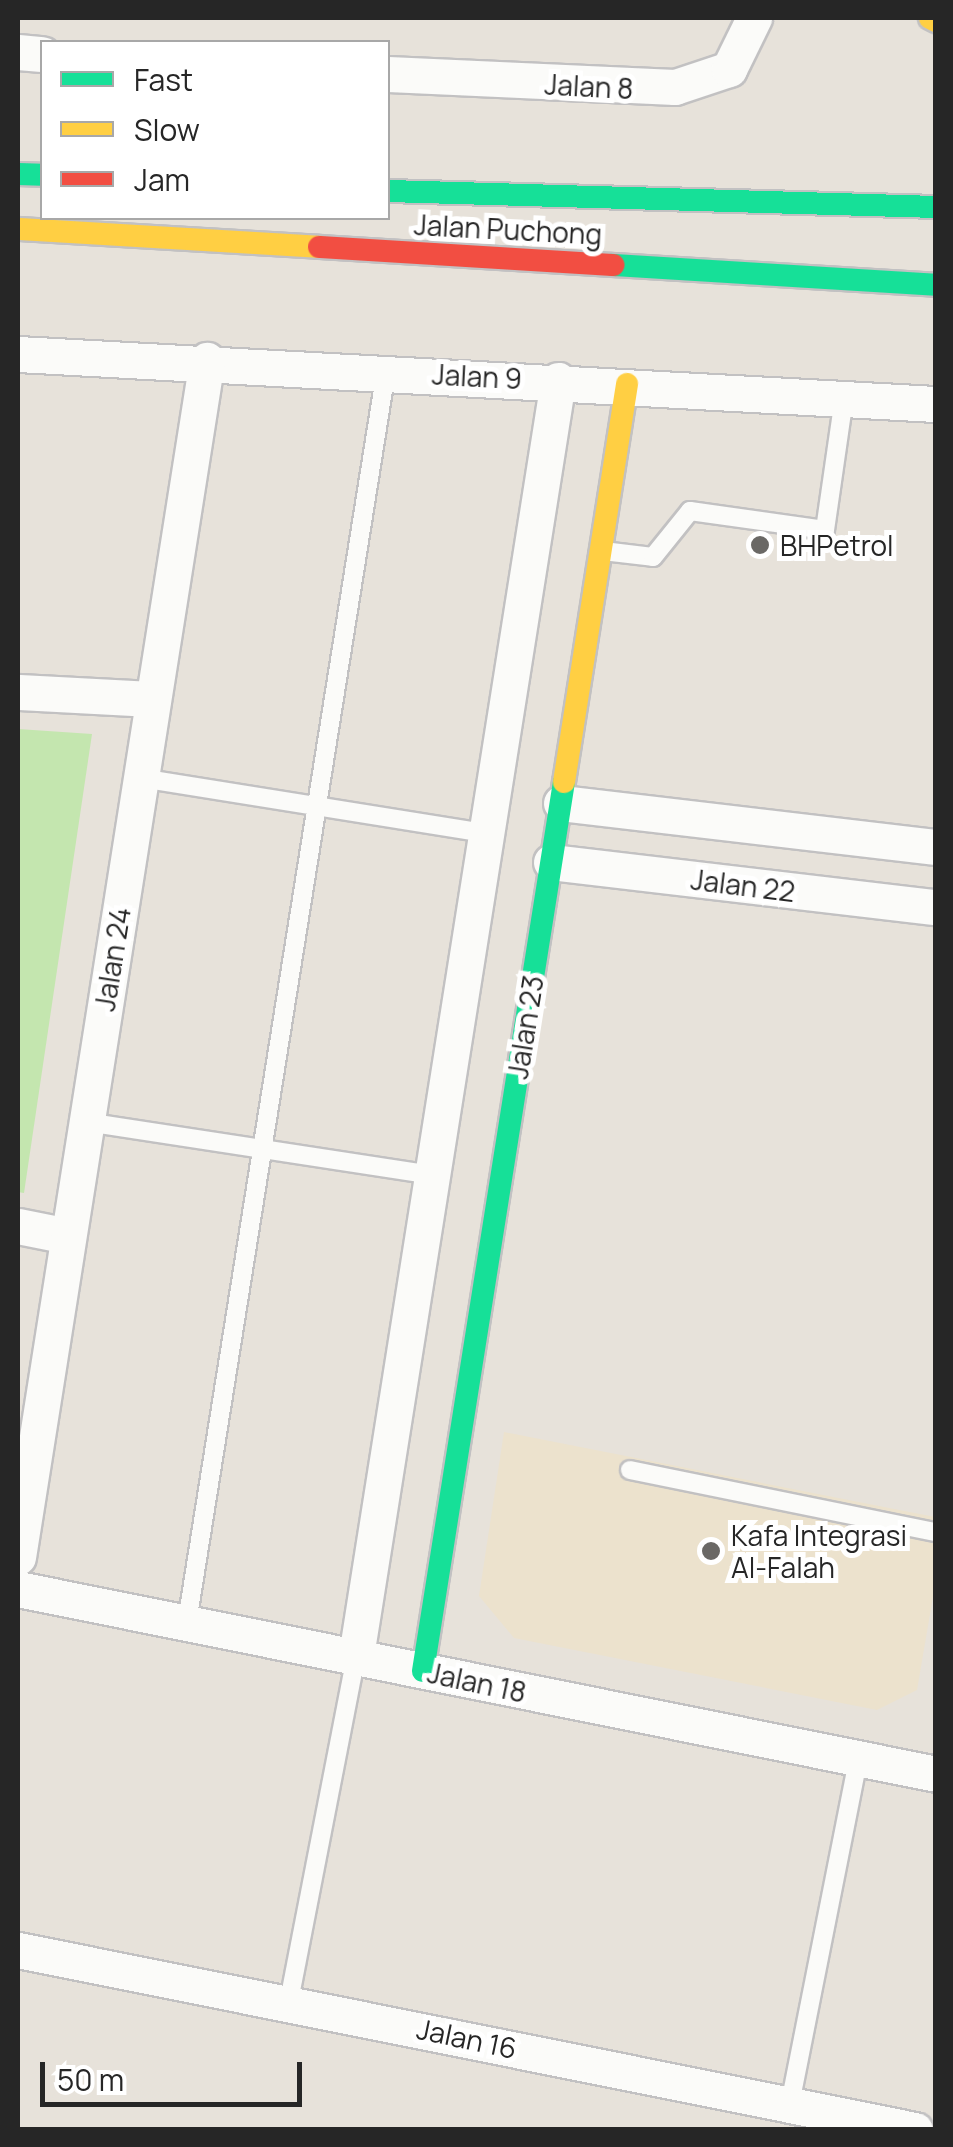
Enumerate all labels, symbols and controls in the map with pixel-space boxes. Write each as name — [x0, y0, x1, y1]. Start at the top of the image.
legend — [40, 40, 390, 220]
text: Fast — [134, 59, 193, 100]
street label: Jalan 8 — [544, 67, 634, 105]
text: Slow — [134, 109, 200, 150]
text: Jam — [134, 159, 190, 200]
street label: Jalan Puchong — [413, 207, 603, 251]
street label: Jalan 9 — [431, 357, 523, 395]
place label: BHPetrol — [780, 528, 894, 562]
marker: BHPetrol — [749, 534, 771, 556]
street label: Jalan 22 — [689, 862, 797, 908]
street label: Jalan 24 — [87, 905, 137, 1013]
street label: Jalan 23 — [500, 973, 550, 1081]
place label: Kafa Integrasi Al-Falah — [731, 1518, 907, 1584]
marker: Kafa Integrasi Al-Falah — [700, 1540, 722, 1562]
street label: Jalan 18 — [425, 1655, 529, 1709]
street label: Jalan 16 — [414, 2011, 520, 2065]
scale bar — [45, 2042, 308, 2104]
text: 50 m — [57, 2059, 124, 2100]

